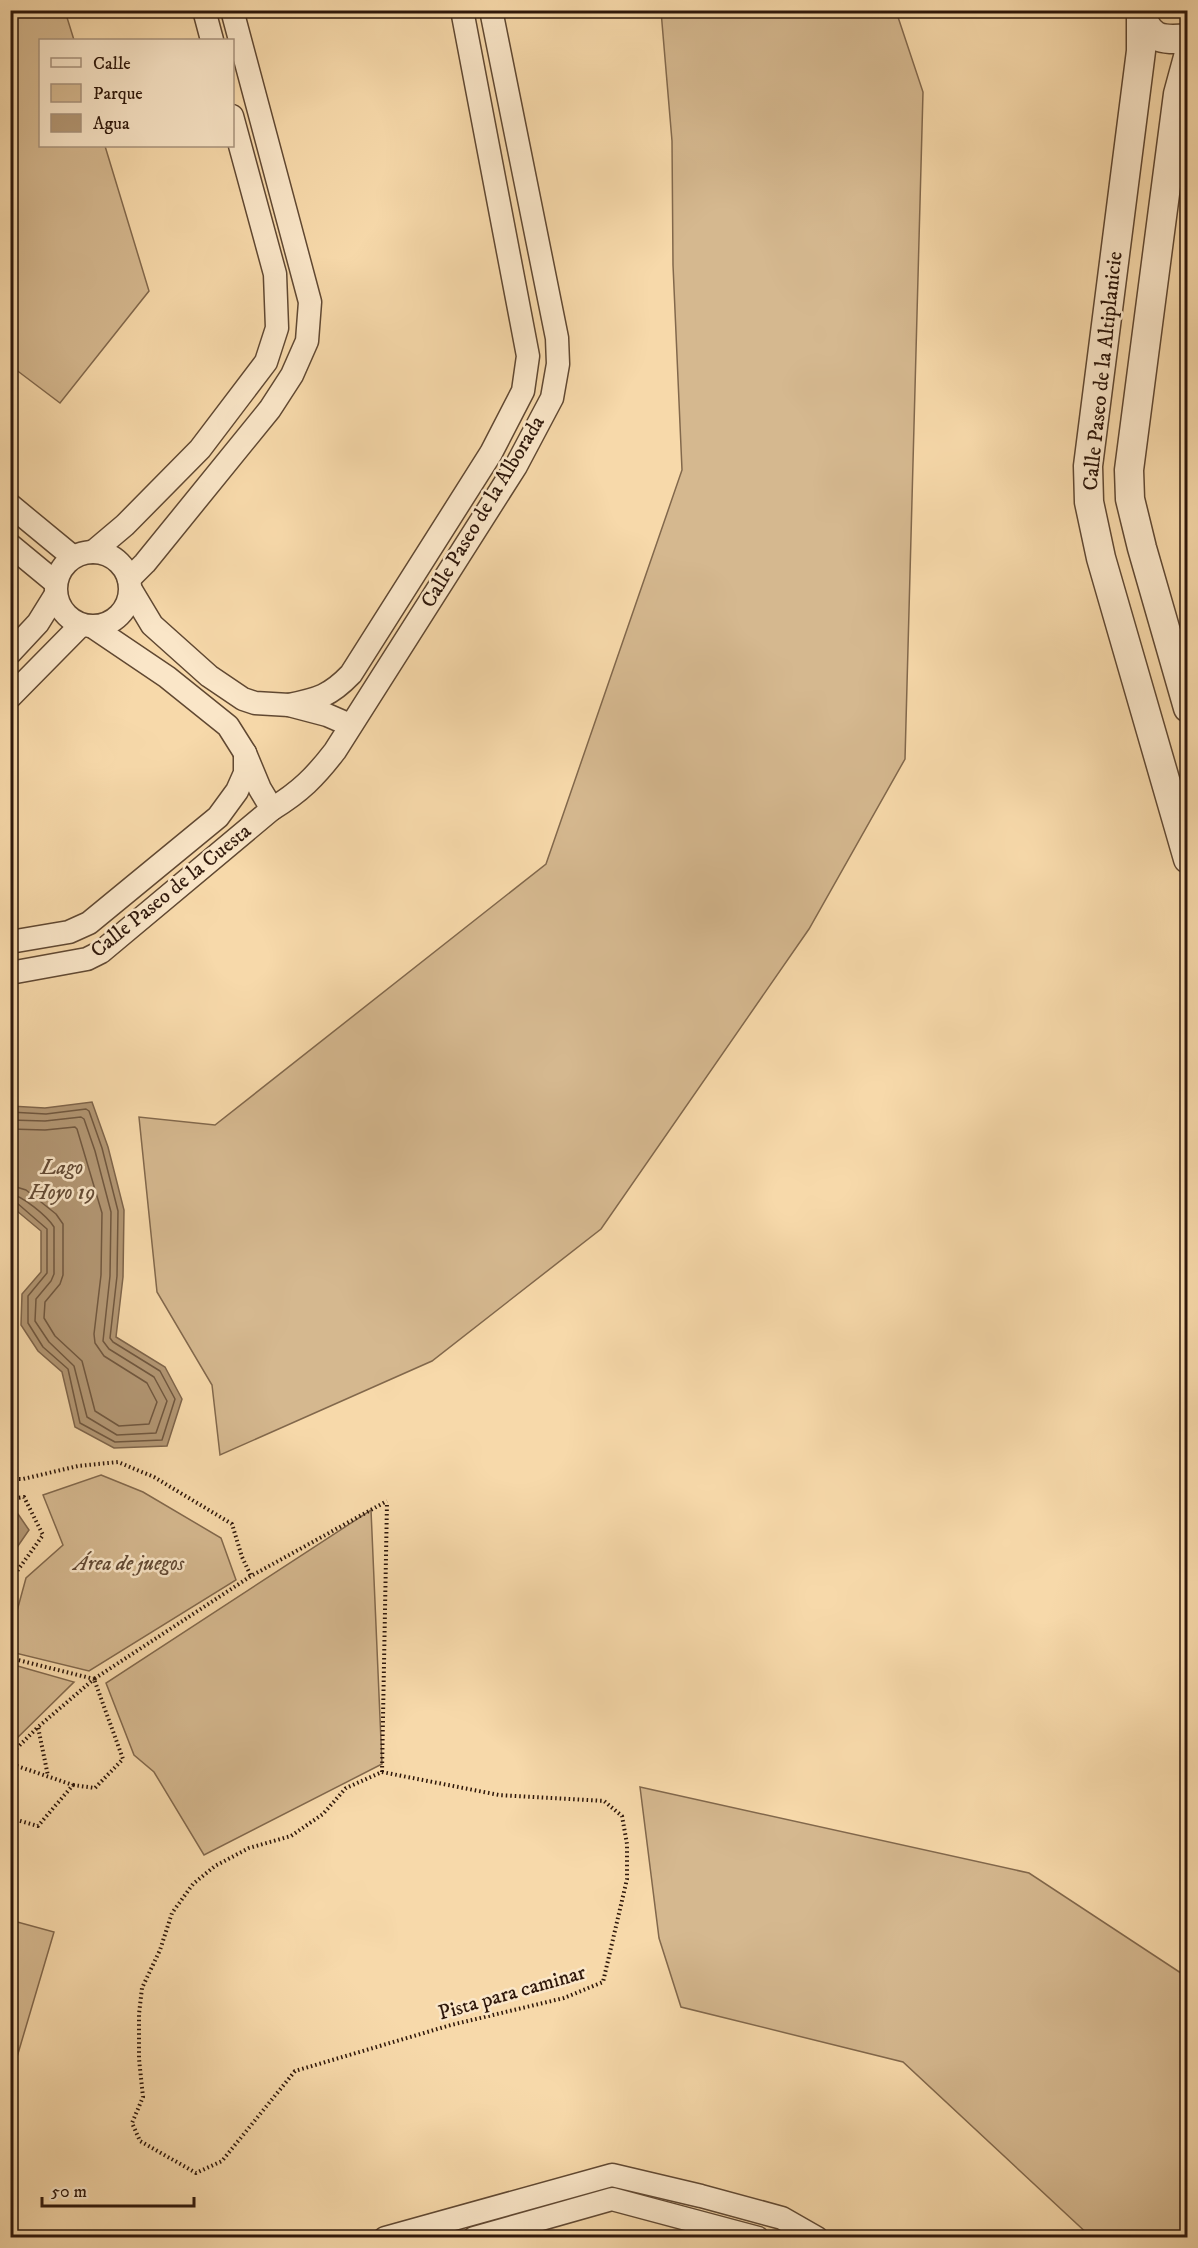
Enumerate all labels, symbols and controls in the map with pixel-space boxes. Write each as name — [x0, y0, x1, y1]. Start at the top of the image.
legend — [39, 39, 234, 147]
text: Calle — [93, 53, 131, 75]
text: Parque — [93, 83, 143, 105]
text: Agua — [93, 113, 130, 135]
street label: Calle Paseo de la Altiplanicie — [1078, 250, 1129, 492]
street label: Calle Paseo de la Alborada — [415, 411, 551, 613]
street label: Calle Paseo de la Cuesta — [85, 818, 257, 964]
water label: Lago Hoyo 19 — [27, 1154, 96, 1206]
park label: Área de juegos — [72, 1551, 185, 1577]
street label: Pista para caminar — [435, 1959, 589, 2026]
scale bar — [42, 2170, 194, 2208]
text: 50 m — [51, 2181, 87, 2203]

